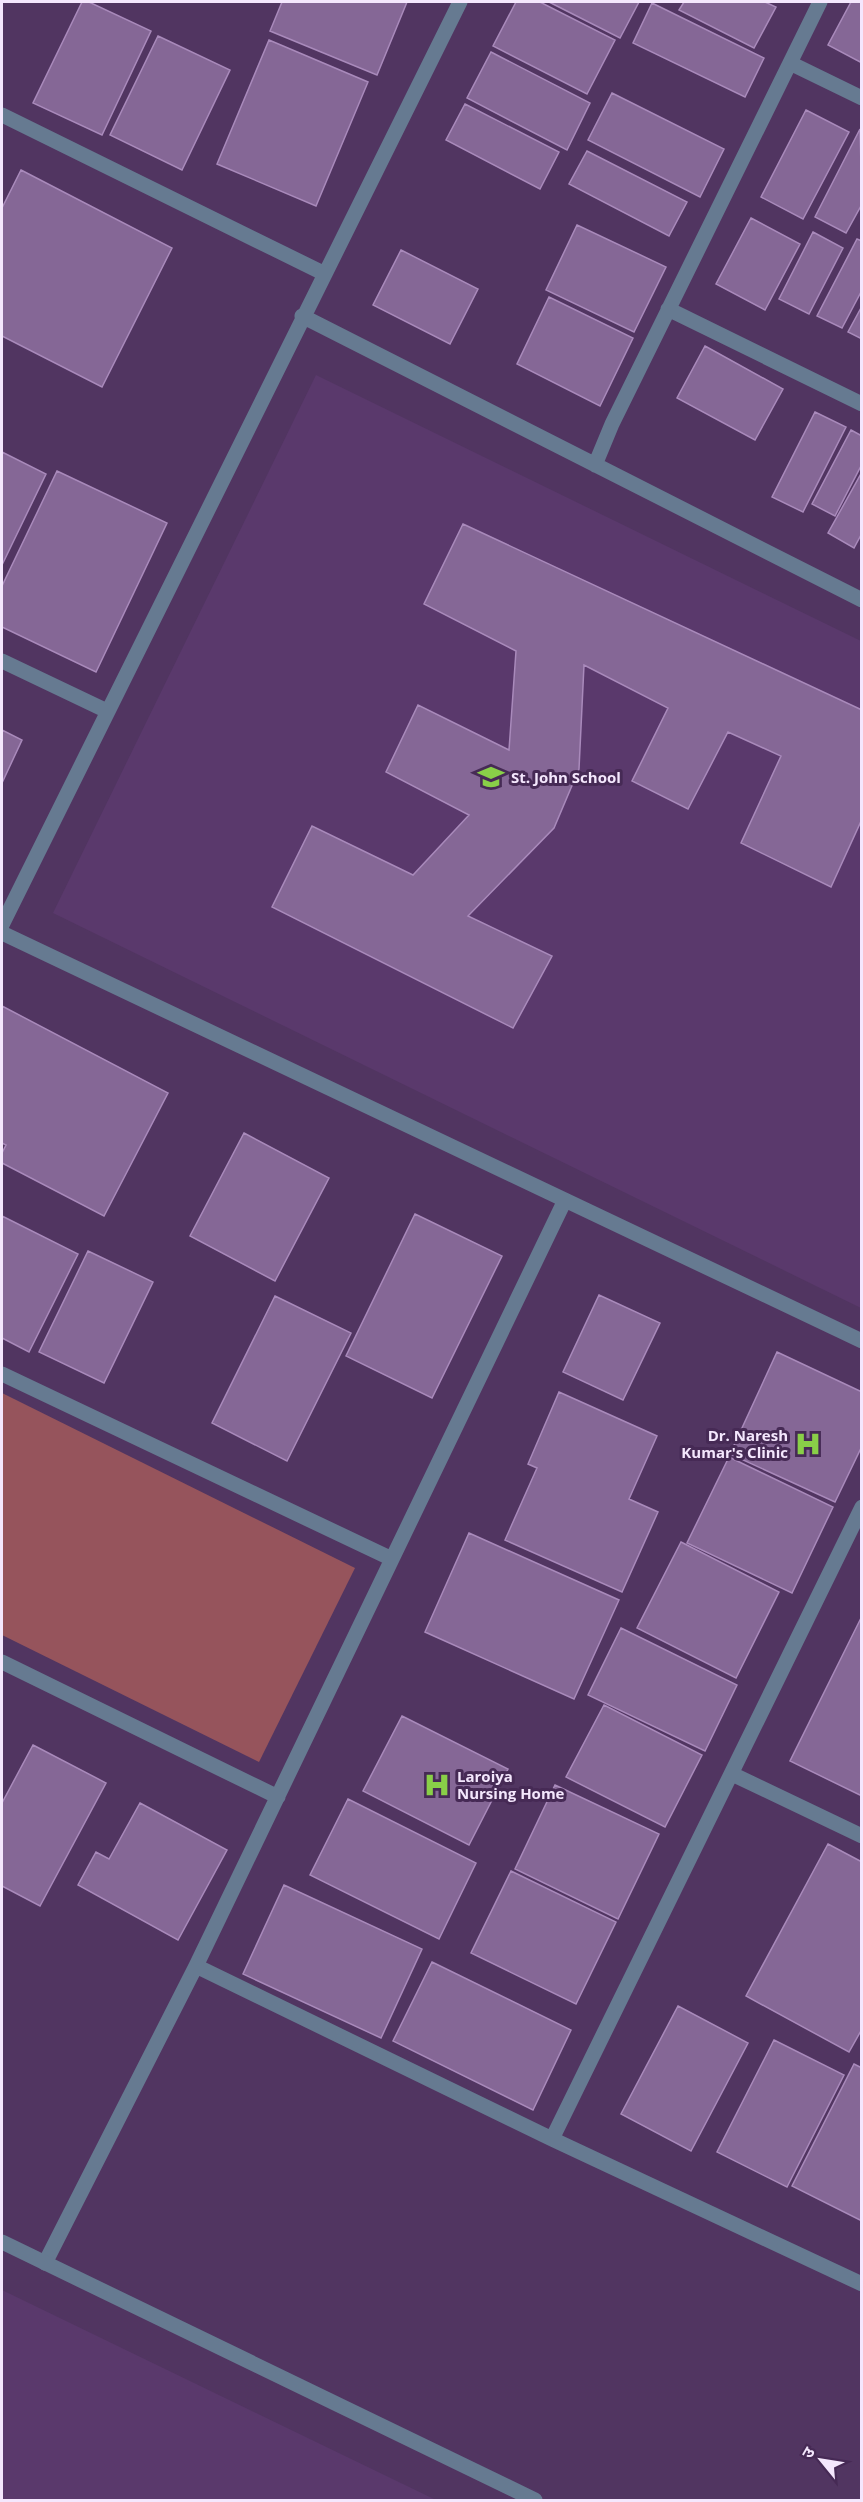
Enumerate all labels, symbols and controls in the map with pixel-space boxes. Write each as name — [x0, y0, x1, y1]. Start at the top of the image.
school or university icon: St. John School — [476, 762, 506, 792]
place label: St. John School — [511, 767, 621, 787]
place label: Dr. Naresh Kumar's Clinic — [681, 1425, 788, 1462]
hospital icon: Dr. Naresh Kumar's Clinic — [793, 1429, 823, 1459]
place label: Laroiya Nursing Home — [457, 1766, 565, 1803]
hospital icon: Laroiya Nursing Home — [422, 1770, 452, 1800]
north arrow — [791, 2430, 851, 2490]
text: उ — [796, 2442, 820, 2462]

